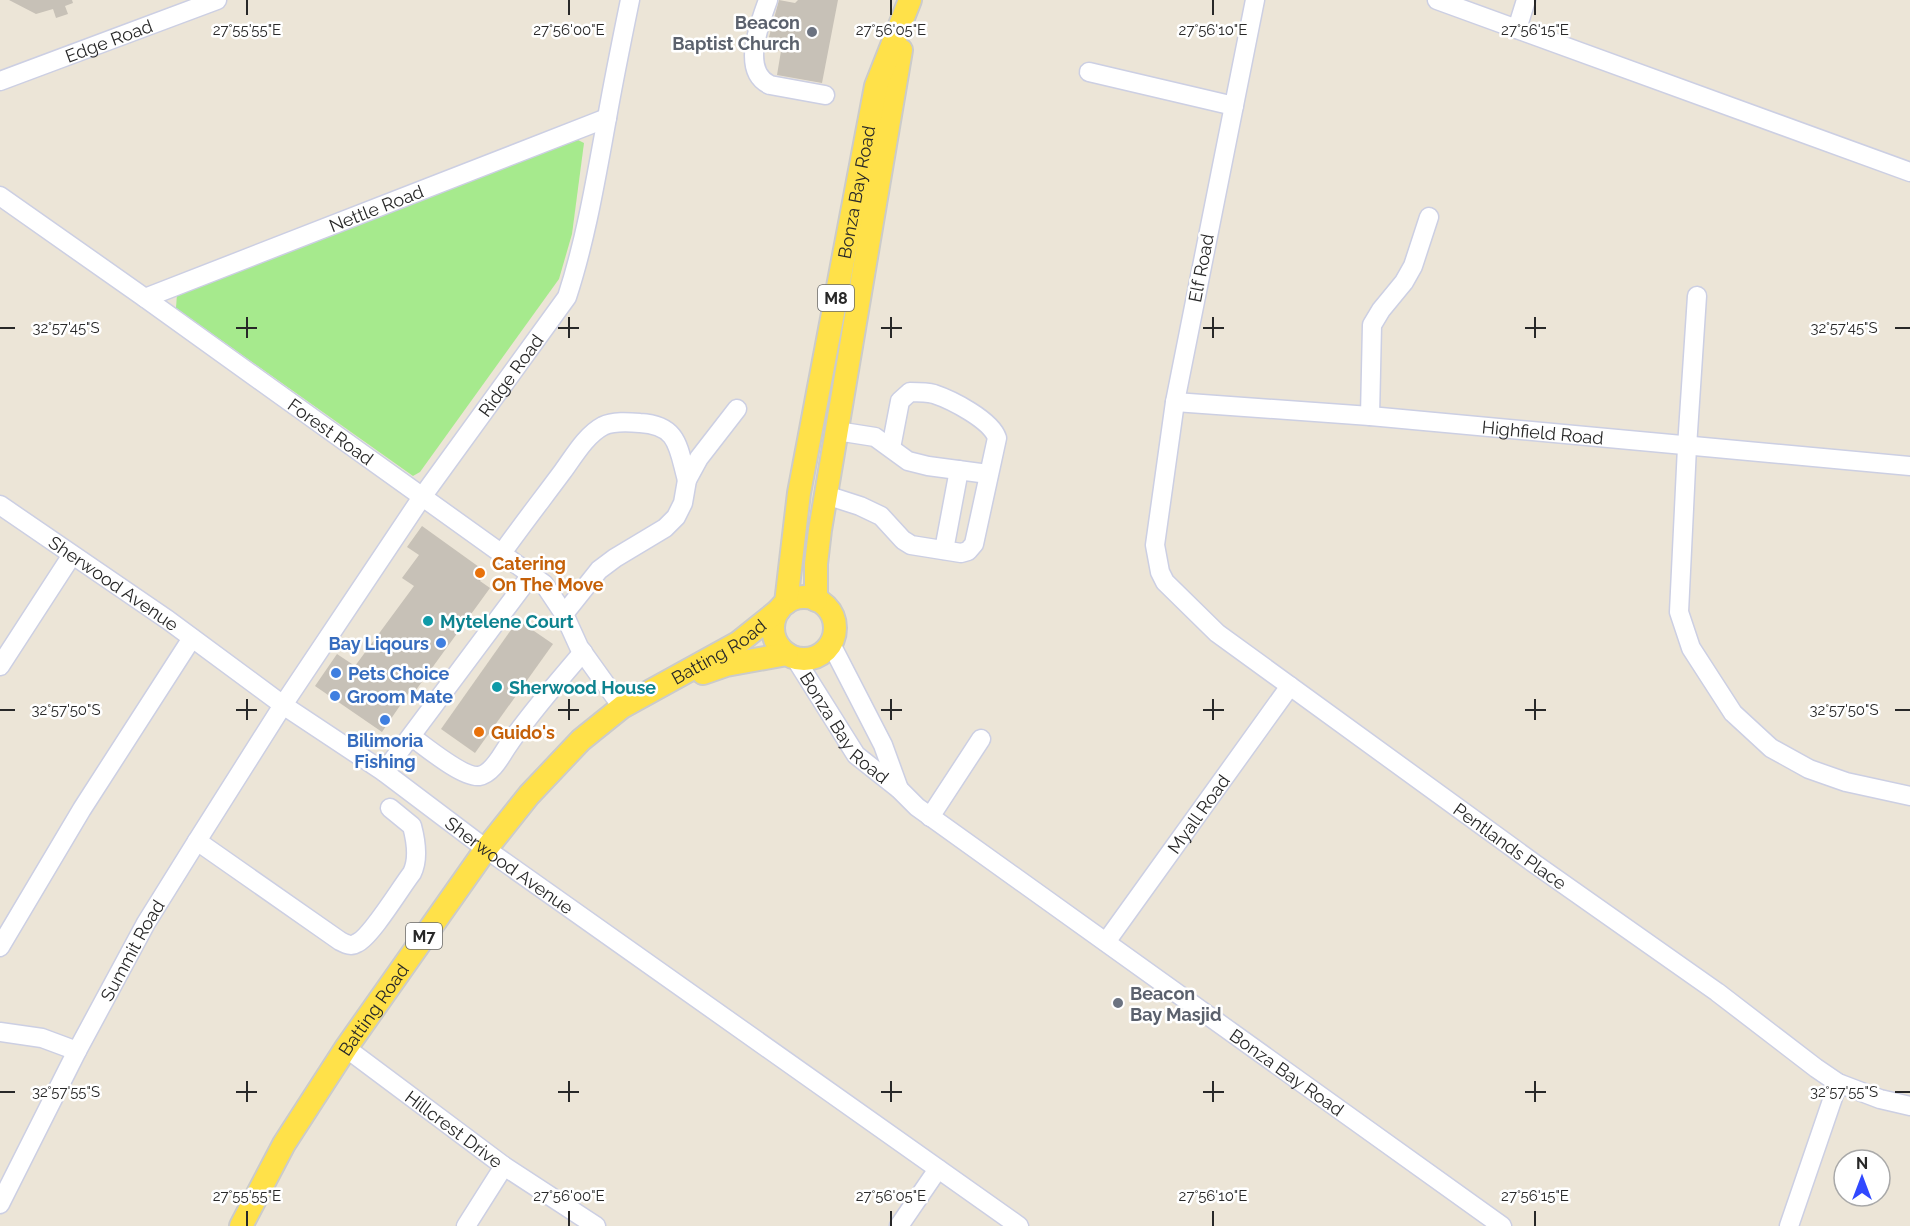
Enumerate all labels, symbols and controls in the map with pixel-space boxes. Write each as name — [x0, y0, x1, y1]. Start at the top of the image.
place label: Beacon Baptist Church — [672, 12, 800, 54]
street label: Edge Road — [62, 15, 155, 66]
text: 27°55'55"E — [213, 21, 281, 39]
text: 27°56'00"E — [533, 21, 605, 39]
text: 27°56'05"E — [856, 21, 926, 39]
text: 27°56'10"E — [1179, 21, 1247, 39]
text: 27°56'15"E — [1501, 21, 1569, 39]
marker: Beacon Baptist Church — [805, 25, 819, 39]
street label: Bonza Bay Road — [833, 124, 879, 260]
street label: Nettle Road — [326, 180, 426, 236]
street label: Elf Road — [1184, 232, 1218, 304]
road number: M8 — [818, 285, 854, 311]
text: 32°57'45"S — [32, 319, 100, 337]
text: 32°57'45"S — [1810, 319, 1878, 337]
street label: Ridge Road — [474, 330, 547, 420]
street label: Forest Road — [284, 394, 378, 469]
street label: Highfield Road — [1481, 416, 1605, 448]
street label: Sherwood Avenue — [45, 531, 183, 635]
place label: Catering On The Move — [492, 553, 604, 595]
marker: Catering On The Move — [473, 566, 487, 580]
place label: Mytelene Court — [440, 611, 574, 632]
marker: Mytelene Court — [421, 614, 435, 628]
street label: Batting Road — [668, 614, 770, 688]
place label: Bay Liqours — [329, 633, 429, 654]
marker: Bay Liqours — [434, 636, 448, 650]
place label: Pets Choice — [348, 663, 450, 684]
marker: Pets Choice — [329, 666, 343, 680]
street label: Bonza Bay Road — [796, 668, 893, 787]
place label: Sherwood House — [509, 677, 656, 698]
marker: Sherwood House — [490, 680, 504, 694]
place label: Groom Mate — [347, 686, 453, 707]
marker: Groom Mate — [328, 689, 342, 703]
text: 32°57'50"S — [32, 701, 100, 719]
text: 32°57'50"S — [1810, 701, 1878, 719]
marker: Bilimoria Fishing — [378, 713, 392, 727]
place label: Guido's — [491, 722, 555, 743]
marker: Guido's — [472, 725, 486, 739]
place label: Bilimoria Fishing — [347, 730, 423, 772]
street label: Myall Road — [1163, 770, 1234, 857]
street label: Pentlands Place — [1450, 798, 1571, 894]
street label: Sherwood Avenue — [441, 812, 578, 918]
street label: Summit Road — [96, 896, 168, 1005]
road number: M7 — [406, 923, 442, 949]
street label: Batting Road — [334, 960, 413, 1059]
place label: Beacon Bay Masjid — [1130, 983, 1222, 1025]
marker: Beacon Bay Masjid — [1111, 996, 1125, 1010]
street label: Bonza Bay Road — [1226, 1024, 1348, 1120]
text: 32°57'55"S — [32, 1083, 100, 1101]
text: 32°57'55"S — [1810, 1083, 1878, 1101]
street label: Hillcrest Drive — [401, 1086, 507, 1172]
north arrow — [1832, 1148, 1892, 1208]
text: N — [1856, 1154, 1868, 1173]
text: 27°55'55"E — [213, 1187, 281, 1205]
text: 27°56'00"E — [533, 1187, 605, 1205]
text: 27°56'05"E — [856, 1187, 926, 1205]
text: 27°56'10"E — [1179, 1187, 1247, 1205]
text: 27°56'15"E — [1501, 1187, 1569, 1205]

